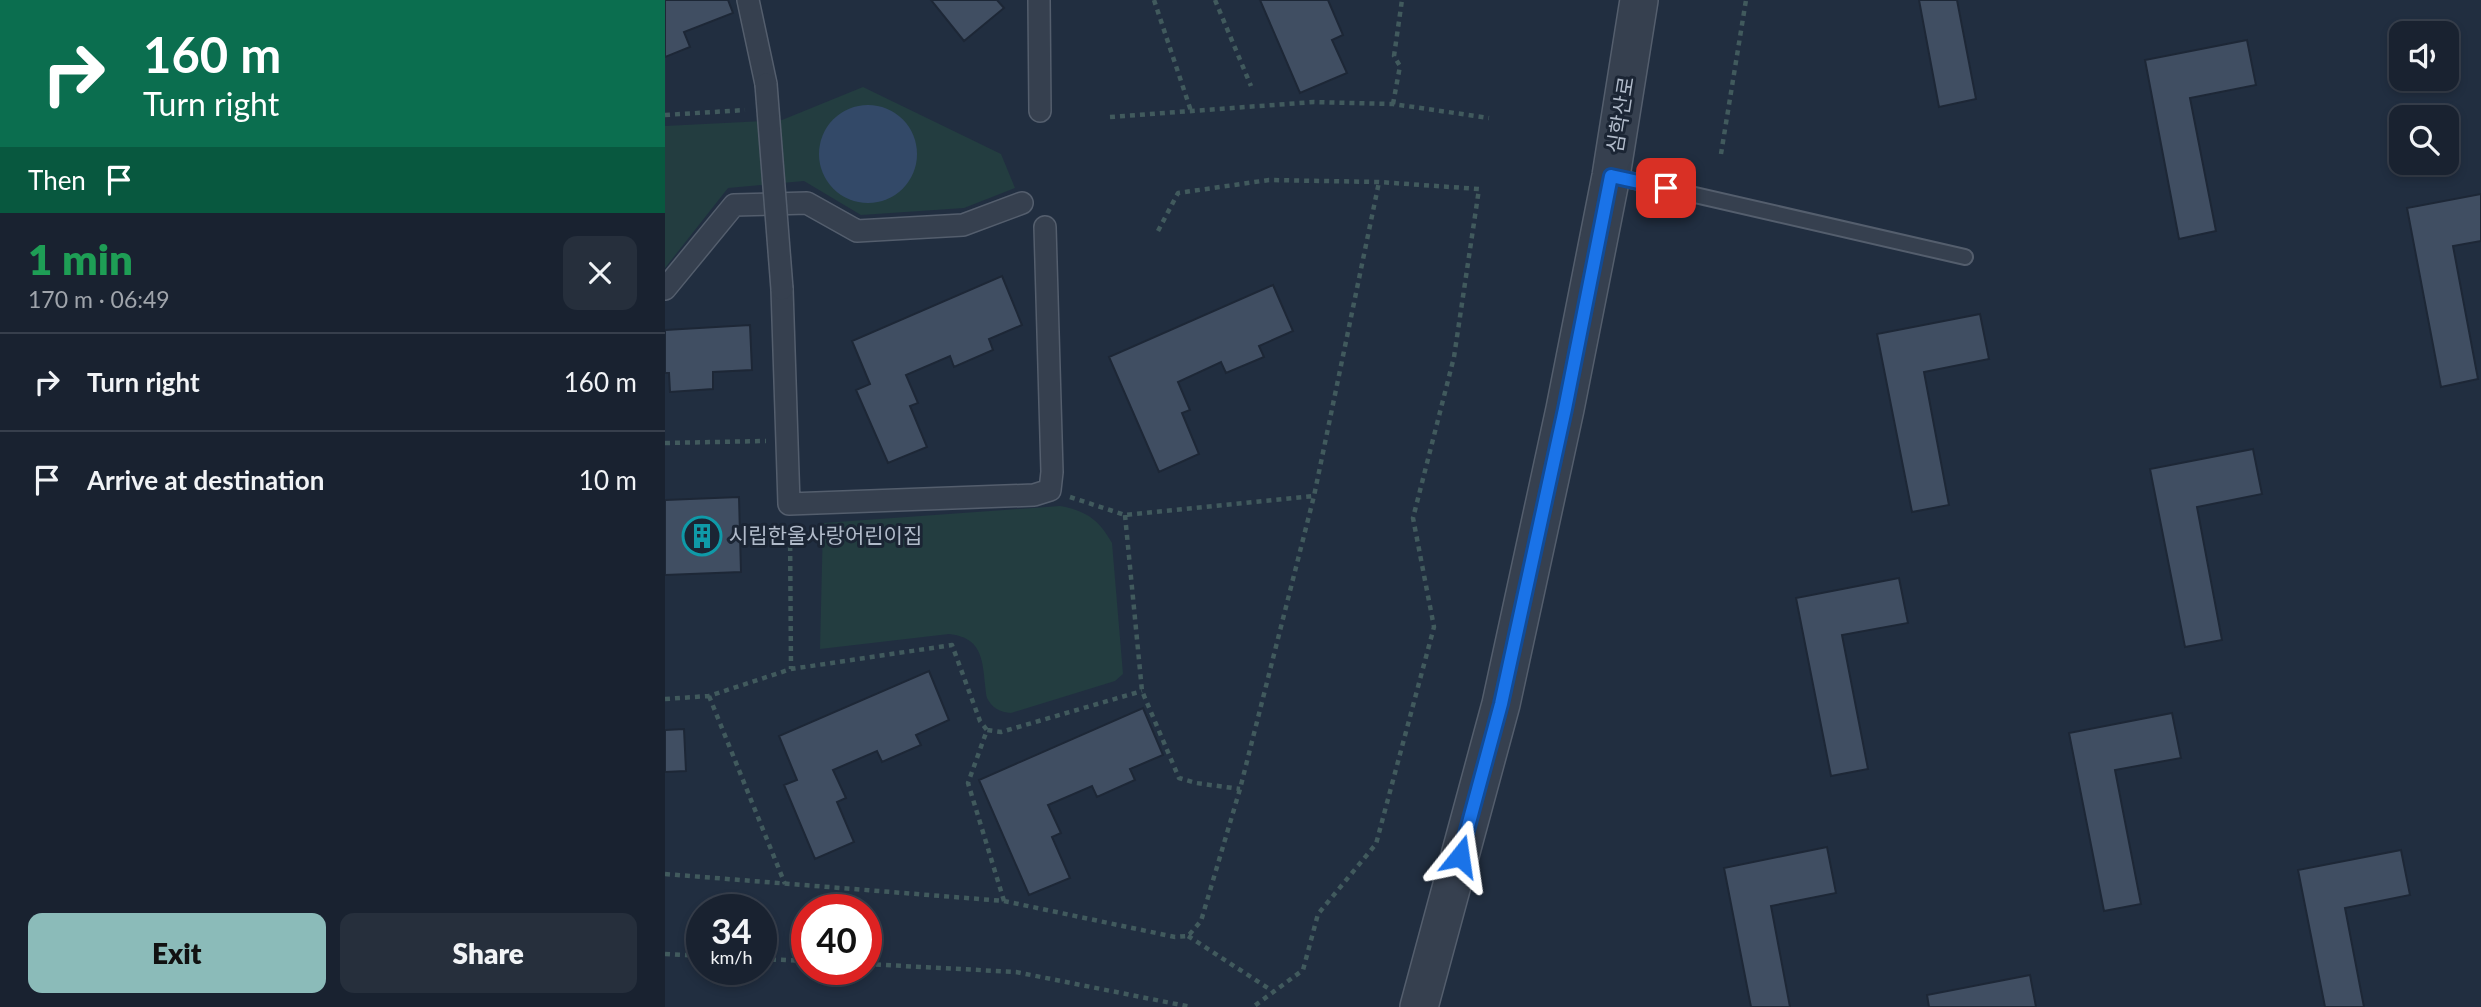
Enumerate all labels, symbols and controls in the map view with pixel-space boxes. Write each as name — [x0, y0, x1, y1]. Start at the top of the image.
map controls — [2389, 21, 2459, 175]
button: sound — [2389, 21, 2459, 91]
text: 160 m — [143, 25, 281, 83]
icon: right — [28, 28, 119, 119]
street label: 심학산로 — [1601, 75, 1638, 155]
text: Turn right — [143, 84, 279, 123]
button: search — [2389, 105, 2459, 175]
pin — [1636, 158, 1696, 218]
icon: arrive — [100, 161, 138, 199]
text: Then — [28, 164, 86, 196]
icon: arrive — [1647, 169, 1685, 207]
text: 1 min — [28, 234, 133, 284]
button: close — [563, 236, 637, 310]
text: 170 m · 06:49 — [28, 285, 170, 313]
icon: right — [28, 363, 66, 401]
text: Turn right — [87, 366, 200, 398]
text: 160 m — [564, 366, 637, 398]
icon: arrive — [28, 461, 66, 499]
text: Arrive at destination — [87, 464, 324, 496]
text: 10 m — [579, 464, 637, 496]
building icon: 시립한울사랑어린이집 — [681, 515, 723, 557]
place label: 시립한울사랑어린이집 — [729, 522, 922, 547]
position arrow — [1423, 819, 1497, 893]
speed limit sign: 40 — [791, 894, 882, 985]
text: 34 — [711, 909, 752, 951]
button: Exit — [28, 913, 326, 993]
button: Share — [340, 913, 637, 993]
text: km/h — [710, 946, 753, 968]

